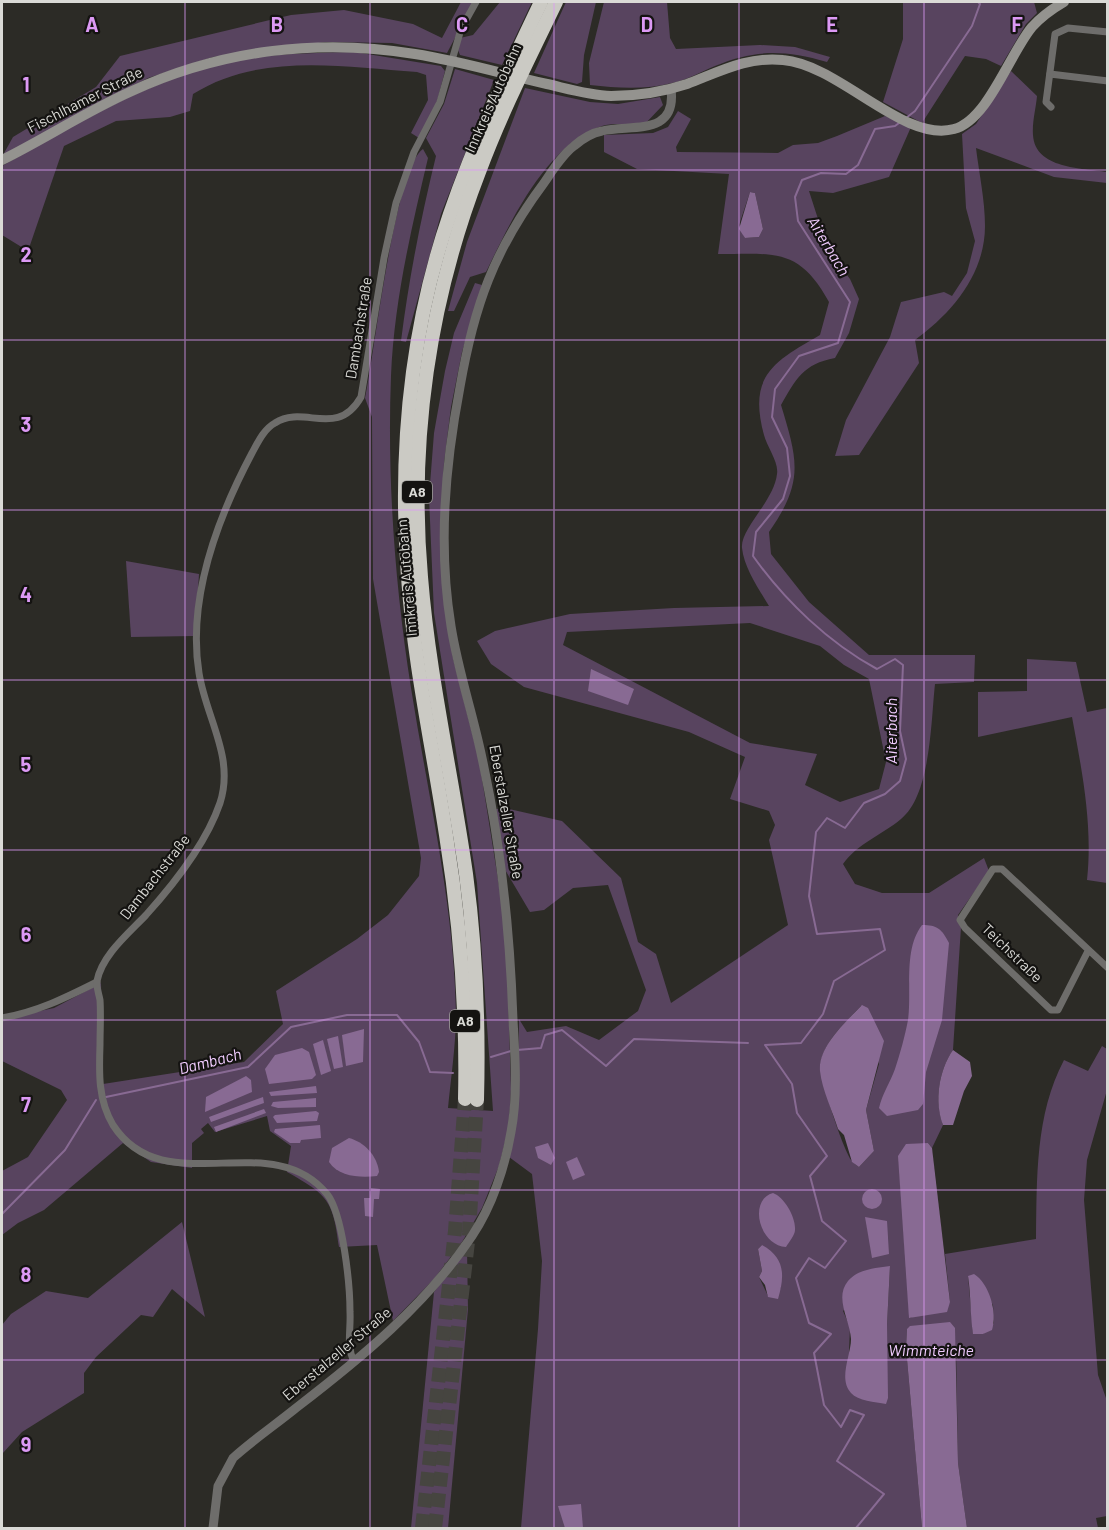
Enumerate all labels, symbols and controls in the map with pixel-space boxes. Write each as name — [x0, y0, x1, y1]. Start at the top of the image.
text: A — [85, 12, 99, 36]
text: B — [271, 12, 283, 36]
text: C — [456, 12, 468, 36]
text: D — [641, 12, 653, 36]
text: E — [826, 12, 838, 36]
text: F — [1011, 12, 1023, 36]
street label: Innkreis Autobahn — [460, 40, 524, 155]
street label: Fischlhamer Straße — [24, 62, 145, 136]
text: 1 — [22, 72, 30, 96]
water label: Aiterbach — [804, 213, 855, 279]
text: 2 — [20, 242, 32, 266]
street label: Dambachstraße — [341, 276, 375, 380]
text: 3 — [21, 412, 31, 436]
road number: A8 — [402, 481, 432, 503]
street label: Innkreis Autobahn — [392, 519, 420, 637]
text: 4 — [20, 582, 32, 606]
water label: Aiterbach — [881, 698, 900, 764]
street label: Eberstalzeller Straße — [486, 743, 528, 880]
text: 5 — [21, 752, 32, 776]
street label: Dambachstraße — [115, 830, 193, 923]
street label: Teichstraße — [979, 919, 1047, 986]
text: 6 — [21, 922, 32, 946]
road number: A8 — [450, 1010, 480, 1032]
water label: Dambach — [177, 1044, 243, 1077]
text: 7 — [21, 1092, 31, 1116]
text: 8 — [21, 1262, 32, 1286]
street label: Eberstalzeller Straße — [278, 1303, 394, 1404]
water label: Wimmteiche — [888, 1340, 974, 1359]
text: 9 — [21, 1432, 31, 1456]

